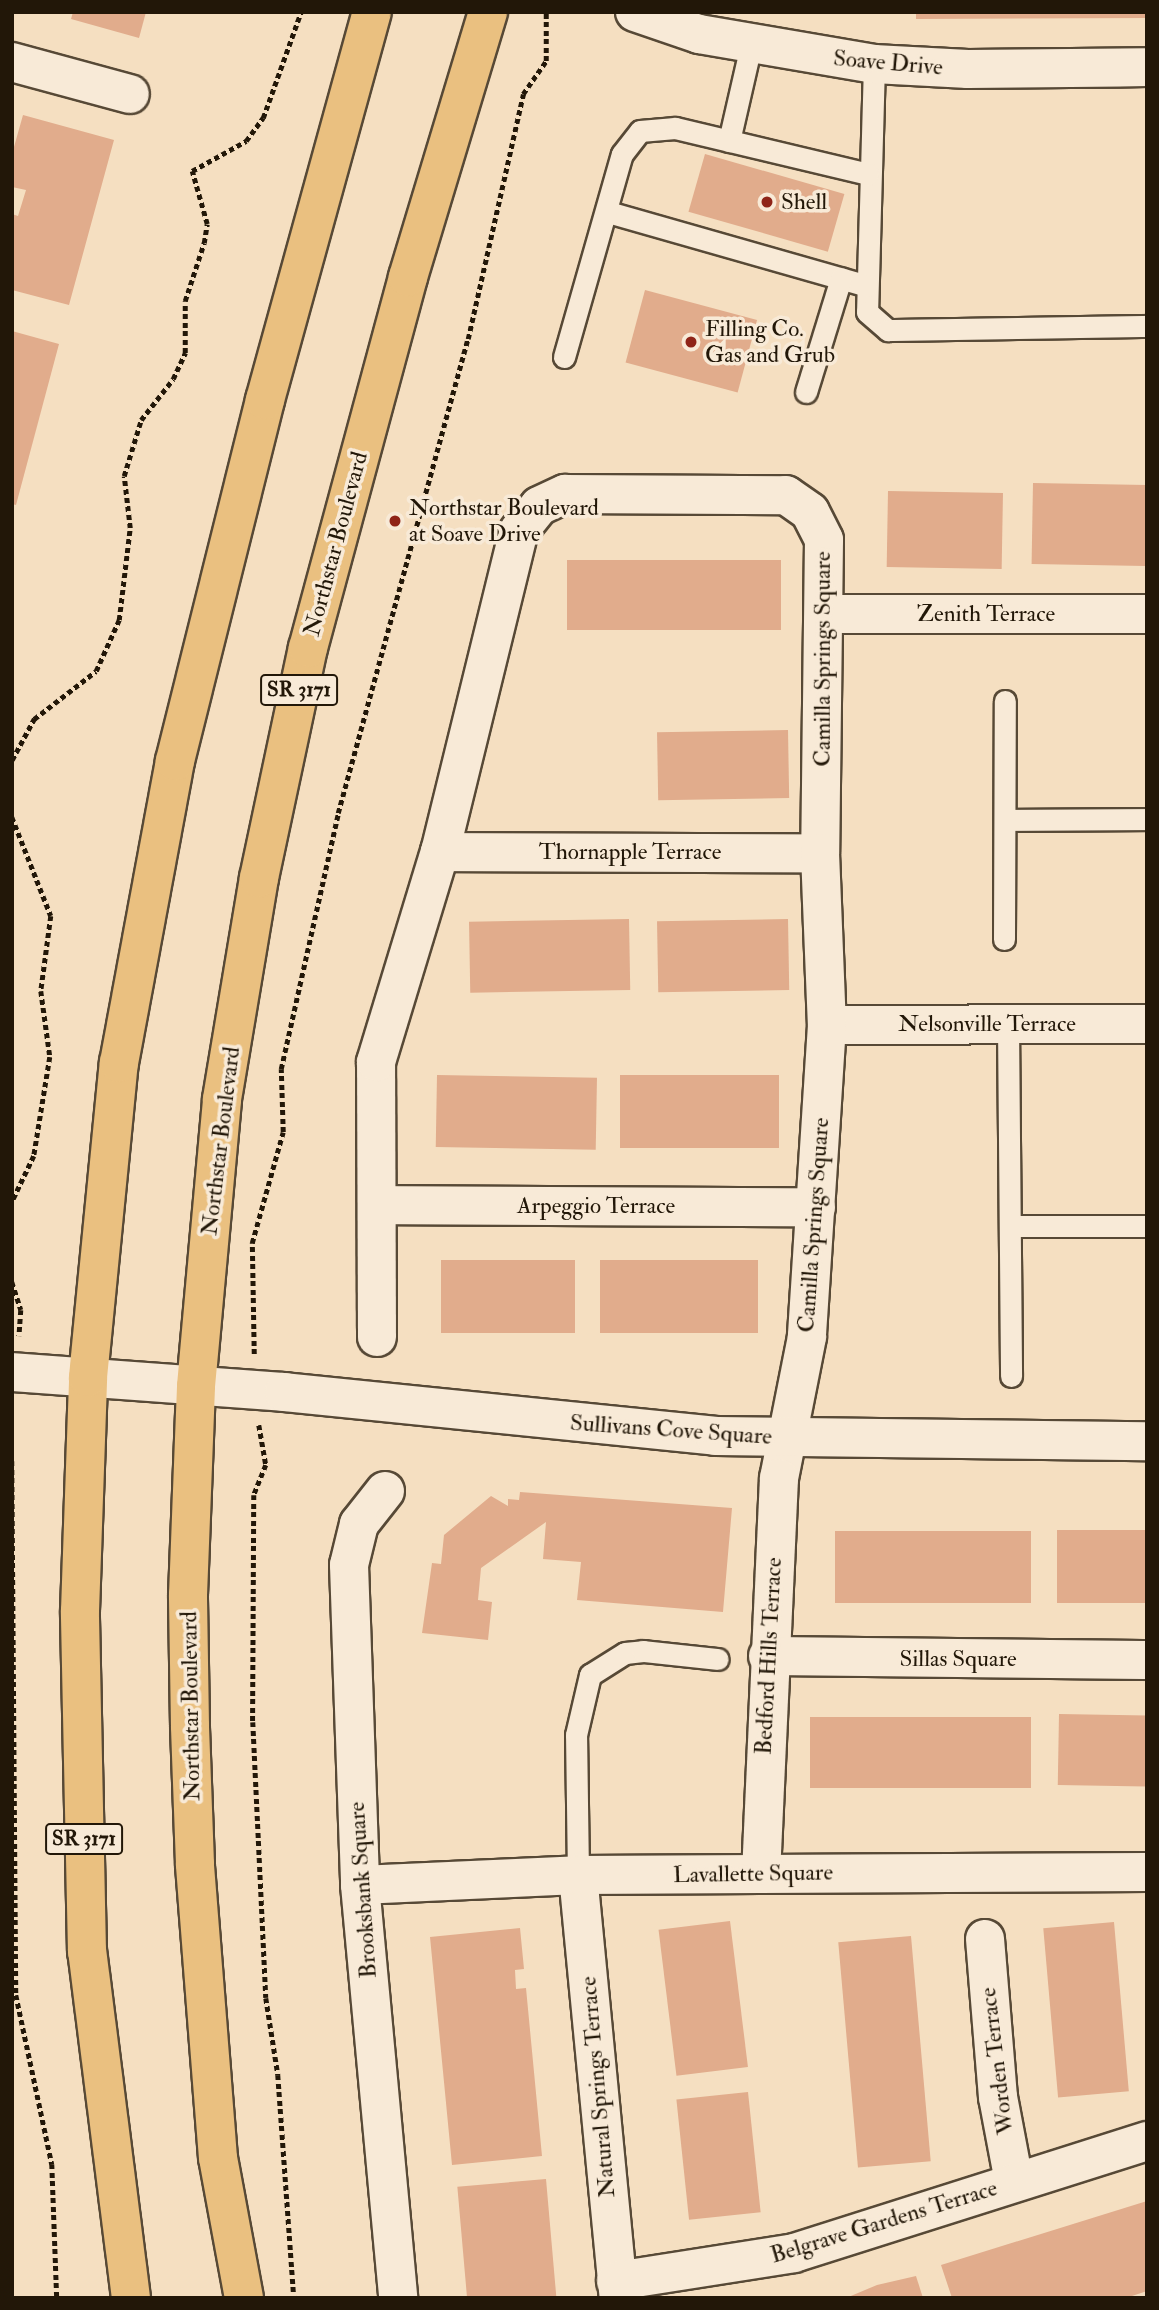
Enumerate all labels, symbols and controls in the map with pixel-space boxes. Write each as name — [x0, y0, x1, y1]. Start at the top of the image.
street label: Soave Drive — [832, 44, 944, 82]
place label: Shell — [781, 188, 827, 216]
marker: Shell — [759, 194, 775, 210]
place label: Filling Co. Gas and Grub — [705, 315, 835, 369]
marker: Filling Co. Gas and Grub — [683, 334, 699, 350]
street label: Northstar Boulevard — [298, 449, 374, 639]
place label: Northstar Boulevard at Soave Drive — [409, 494, 599, 548]
marker: Northstar Boulevard at Soave Drive — [387, 513, 403, 529]
street label: Camilla Springs Square — [809, 551, 837, 767]
street label: Zenith Terrace — [917, 600, 1055, 628]
road number: SR 3171 — [259, 672, 339, 708]
street label: Thornapple Terrace — [539, 838, 721, 866]
street label: Nelsonville Terrace — [898, 1010, 1076, 1038]
street label: Northstar Boulevard — [196, 1045, 246, 1237]
street label: Camilla Springs Square — [793, 1117, 835, 1333]
street label: Arpeggio Terrace — [517, 1192, 675, 1220]
street label: Sullivans Cove Square — [569, 1409, 773, 1451]
street label: Bedford Hills Terrace — [750, 1557, 788, 1755]
street label: Northstar Boulevard — [176, 1611, 206, 1801]
street label: Sillas Square — [899, 1645, 1017, 1673]
street label: Brooksbank Square — [343, 1801, 383, 1979]
road number: SR 3171 — [44, 1822, 124, 1856]
street label: Lavallette Square — [673, 1859, 833, 1889]
street label: Natural Springs Terrace — [575, 1975, 621, 2199]
street label: Worden Terrace — [974, 1986, 1020, 2136]
street label: Belgrave Gardens Terrace — [767, 2174, 1001, 2270]

